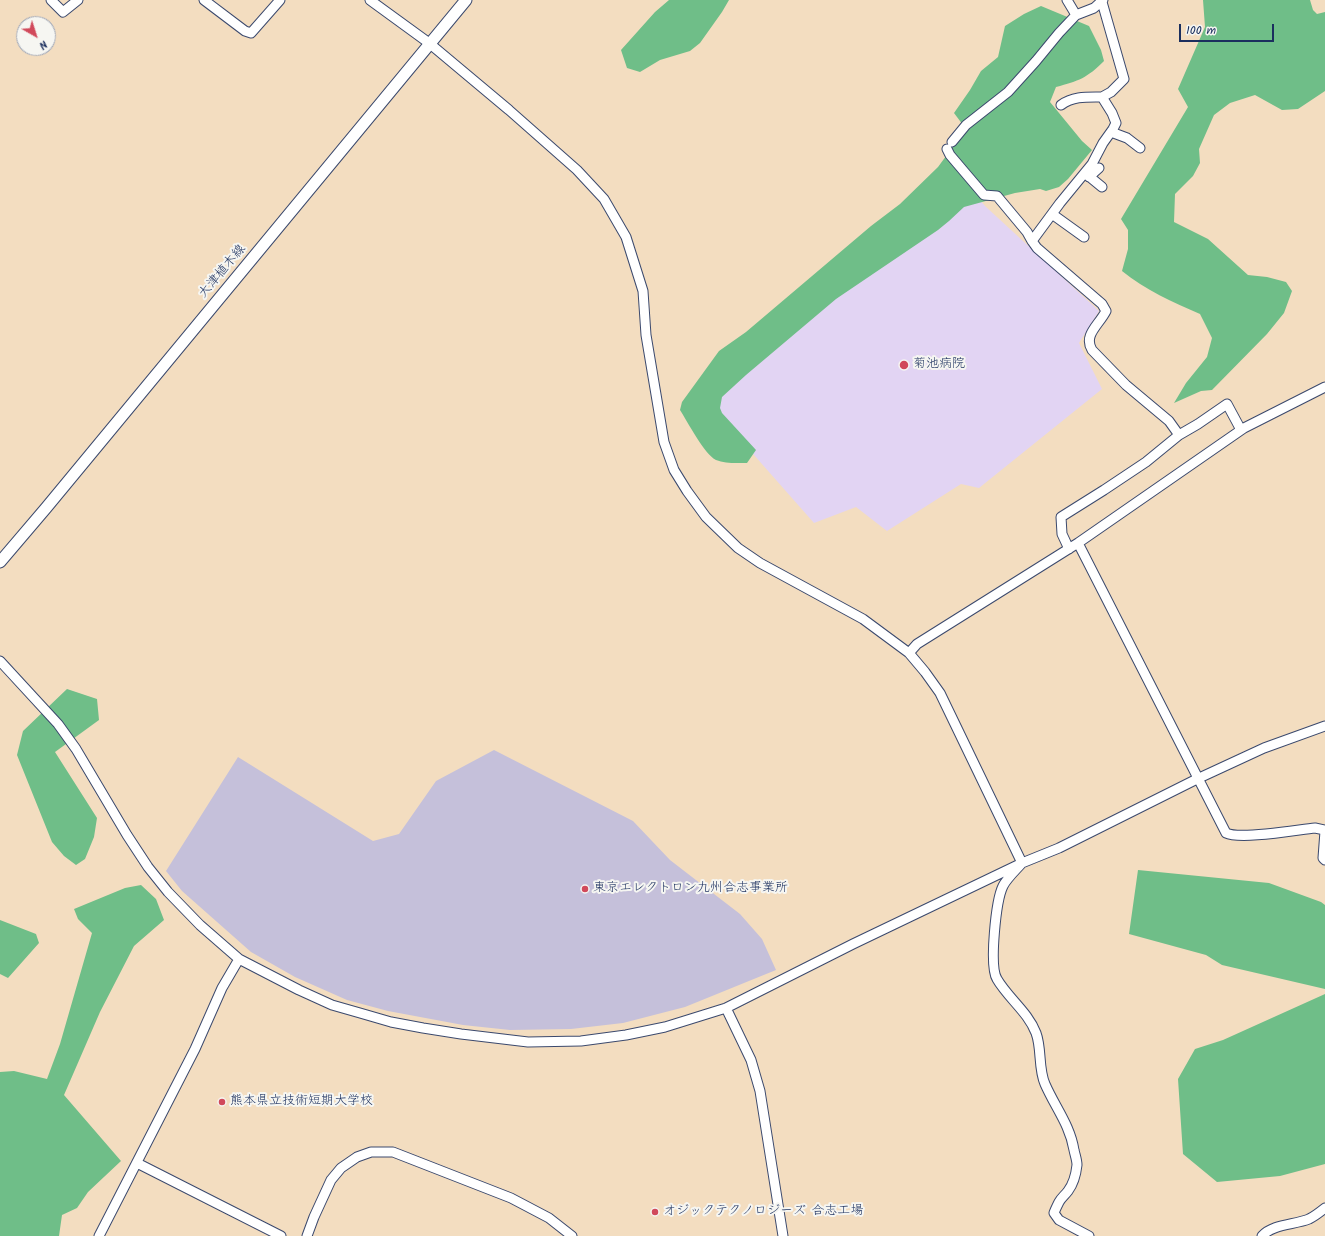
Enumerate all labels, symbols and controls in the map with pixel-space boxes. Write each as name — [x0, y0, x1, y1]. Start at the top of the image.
north arrow — [16, 16, 56, 56]
scale bar — [1181, 16, 1276, 42]
text: 100 m — [1186, 21, 1216, 40]
text: N — [35, 35, 51, 54]
street label: 大津植木線 — [196, 242, 250, 302]
place label: 菊池病院 — [913, 357, 965, 373]
marker: 菊池病院 — [898, 359, 910, 371]
place label: 東京エレクトロン九州合志事業所 — [593, 881, 788, 897]
marker: 東京エレクトロン九州合志事業所 — [580, 884, 590, 894]
place label: 熊本県立技術短期大学校 — [230, 1094, 373, 1110]
marker: 熊本県立技術短期大学校 — [217, 1097, 227, 1107]
place label: オジックテクノロジーズ 合志工場 — [663, 1204, 863, 1220]
marker: オジックテクノロジーズ 合志工場 — [650, 1207, 660, 1217]

